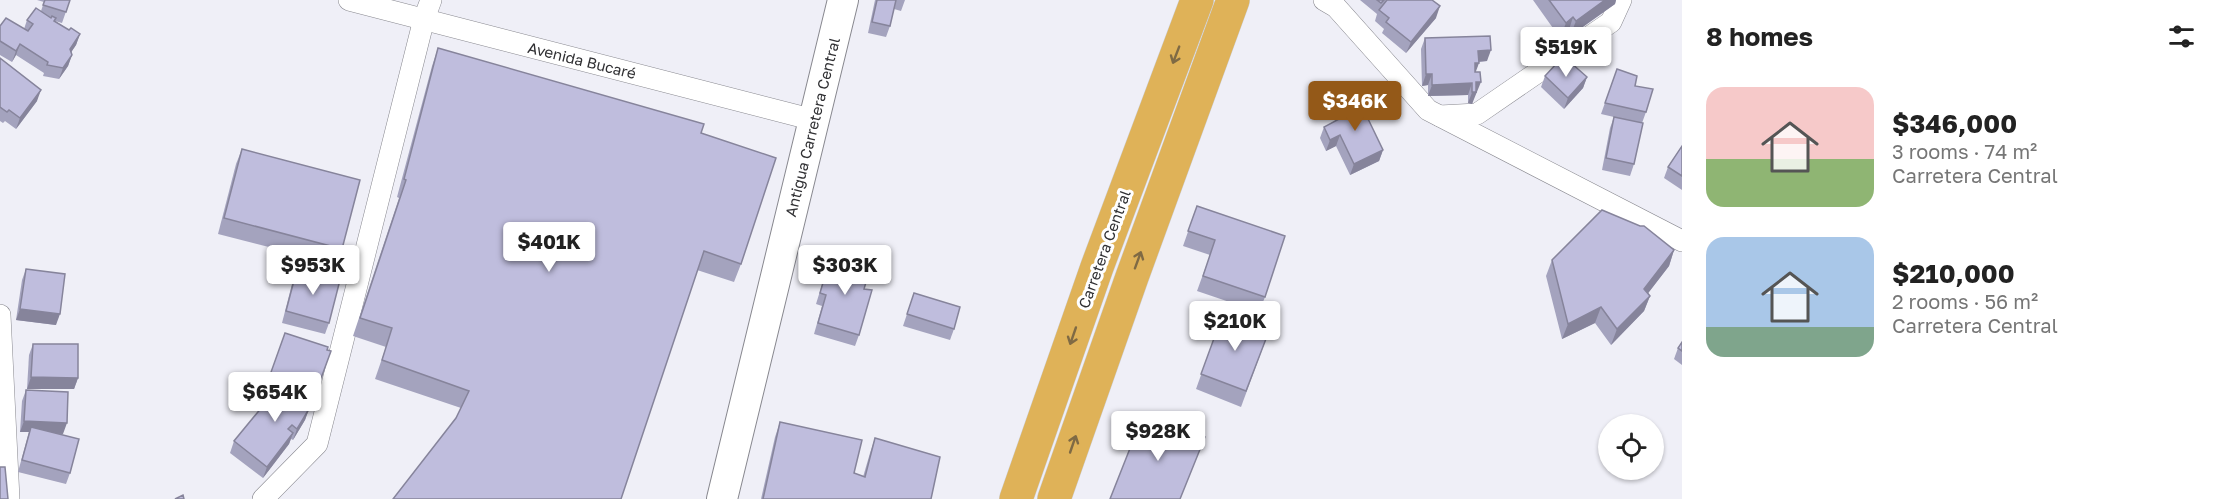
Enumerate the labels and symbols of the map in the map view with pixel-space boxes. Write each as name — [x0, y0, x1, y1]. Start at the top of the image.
pin: $519K — [1524, 27, 1608, 78]
street label: Antigua Carretera Central — [781, 35, 843, 219]
street label: Avenida Bucaré — [526, 38, 638, 82]
one-way arrow — [1170, 45, 1181, 64]
pin: $346K — [1313, 81, 1397, 132]
street label: Carretera Central — [1074, 187, 1134, 311]
pin: $401K — [507, 222, 591, 273]
pin: $953K — [271, 245, 355, 296]
pin: $303K — [803, 245, 887, 296]
one-way arrow — [1133, 251, 1144, 270]
pin: $210K — [1193, 301, 1277, 352]
one-way arrow — [1066, 326, 1077, 345]
pin: $654K — [233, 372, 317, 423]
pin: $928K — [1116, 411, 1200, 462]
one-way arrow — [1069, 435, 1080, 454]

